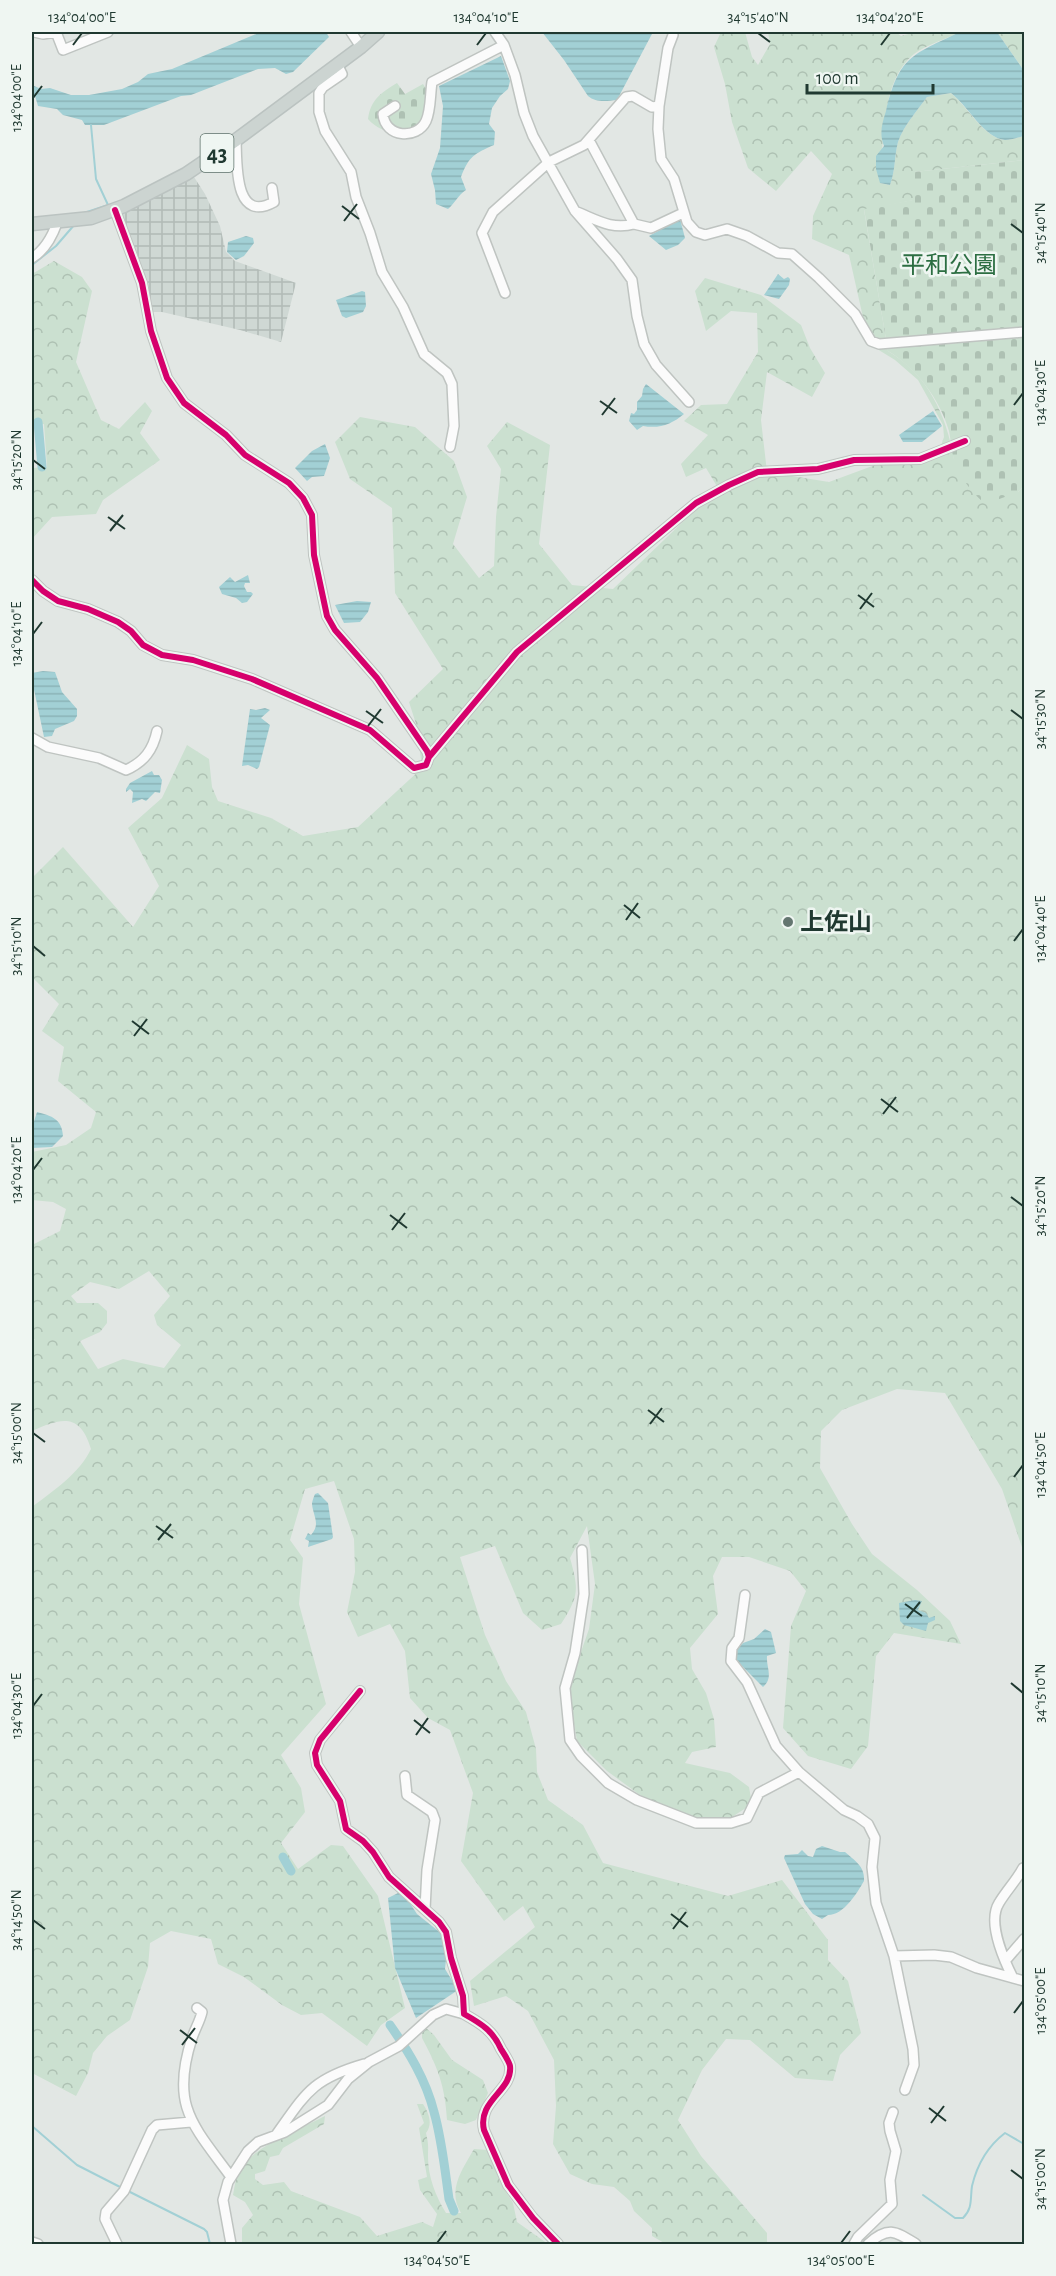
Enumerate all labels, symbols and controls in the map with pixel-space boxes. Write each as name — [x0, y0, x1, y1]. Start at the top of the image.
text: 134°04'00"E — [48, 10, 116, 25]
text: 134°04'10"E — [453, 10, 519, 25]
text: 34°15'40"N — [727, 10, 789, 25]
text: 134°04'20"E — [857, 10, 923, 25]
scale bar — [807, 57, 933, 95]
text: 134°04'00"E — [9, 64, 24, 132]
text: 100 m — [816, 70, 859, 88]
road number: 43 — [200, 134, 234, 172]
text: 34°15'40"N — [1033, 202, 1048, 264]
park label: 平和公園 — [901, 253, 997, 278]
text: 134°04'30"E — [1033, 360, 1048, 426]
text: 34°15'20"N — [9, 430, 24, 490]
text: 134°04'10"E — [9, 601, 24, 667]
text: 34°15'30"N — [1033, 689, 1048, 749]
text: 134°04'40"E — [1033, 895, 1048, 963]
place label: 上佐山 — [800, 909, 872, 935]
marker: 上佐山 — [781, 915, 795, 929]
text: 34°15'10"N — [9, 916, 24, 976]
text: 134°04'20"E — [9, 1137, 24, 1203]
text: 34°15'20"N — [1033, 1176, 1048, 1236]
text: 34°15'00"N — [9, 1402, 24, 1464]
text: 134°04'50"E — [1033, 1432, 1048, 1498]
text: 34°15'10"N — [1033, 1663, 1048, 1723]
text: 134°04'30"E — [9, 1673, 24, 1739]
text: 34°14'50"N — [9, 1889, 24, 1951]
text: 134°05'00"E — [1033, 1968, 1048, 2034]
text: 34°15'00"N — [1033, 2148, 1048, 2210]
text: 134°04'50"E — [404, 2253, 470, 2268]
text: 134°05'00"E — [808, 2253, 874, 2268]

